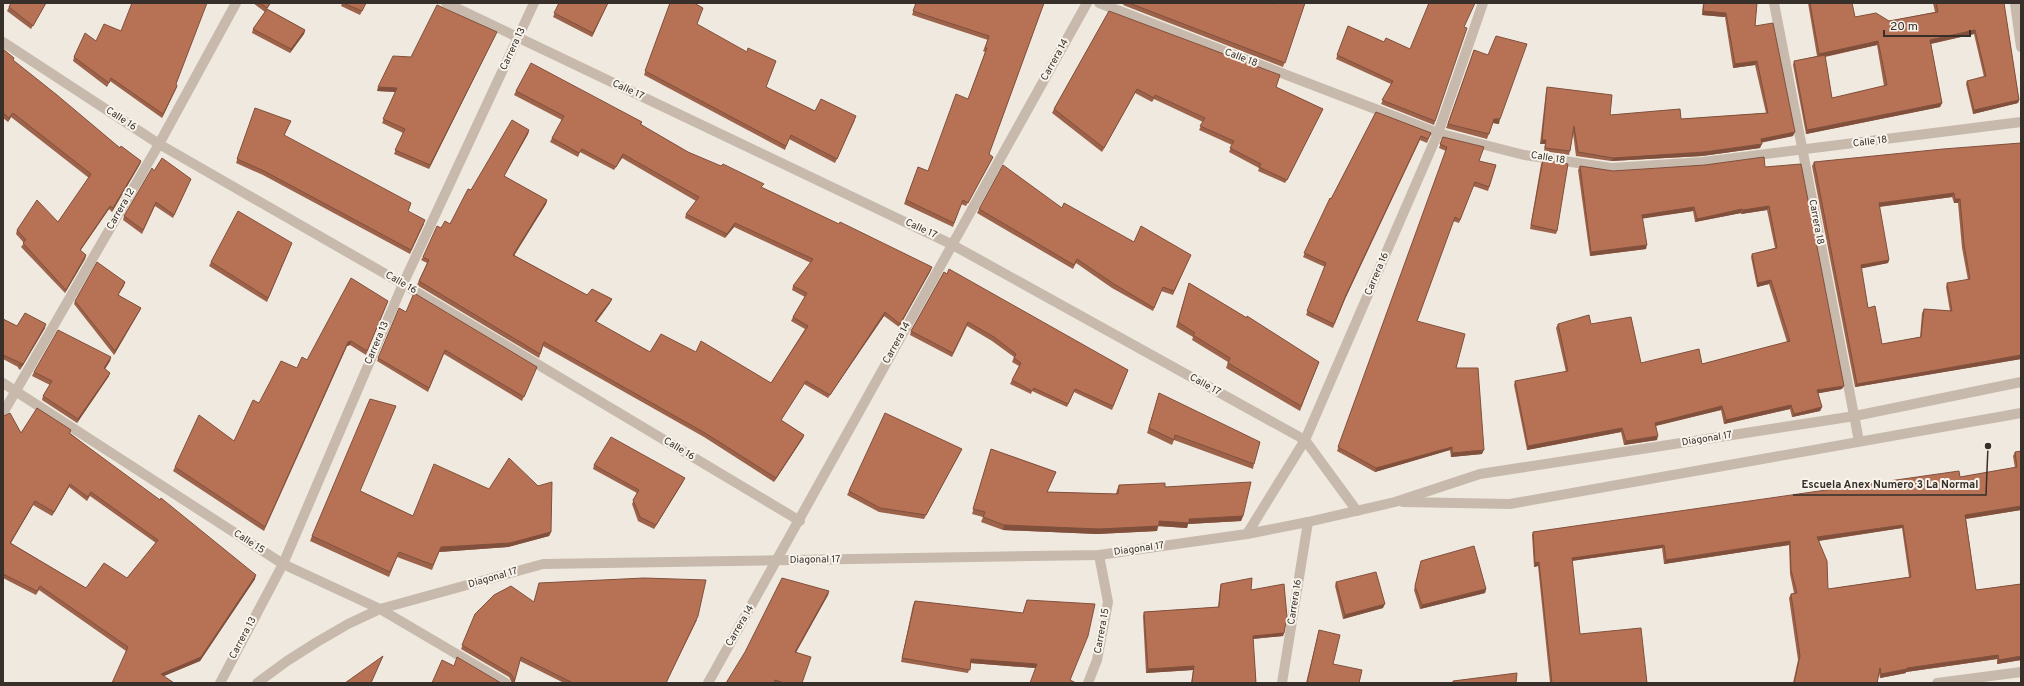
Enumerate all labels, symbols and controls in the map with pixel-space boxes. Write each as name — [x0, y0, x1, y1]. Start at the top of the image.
scale bar — [1884, 12, 1970, 38]
text: 20 m — [1890, 19, 1918, 35]
street label: Carrera 13 — [497, 25, 529, 73]
street label: Carrera 14 — [1038, 37, 1072, 83]
street label: Calle 18 — [1223, 46, 1259, 70]
street label: Calle 17 — [610, 77, 646, 103]
street label: Calle 16 — [103, 104, 139, 134]
street label: Calle 18 — [1852, 133, 1888, 151]
street label: Calle 18 — [1530, 149, 1566, 167]
street label: Carrera 12 — [104, 186, 138, 232]
street label: Carrera 18 — [1805, 198, 1827, 246]
street label: Calle 17 — [903, 216, 939, 242]
street label: Carrera 16 — [1362, 250, 1392, 298]
street label: Calle 16 — [383, 269, 419, 297]
street label: Carrera 13 — [362, 319, 392, 367]
street label: Carrera 14 — [880, 320, 914, 366]
street label: Calle 17 — [1187, 371, 1223, 399]
street label: Diagonal 17 — [1681, 429, 1733, 449]
street label: Calle 16 — [661, 435, 697, 463]
callout: Escuela Anex Numero 3 La Normal — [1793, 472, 1986, 495]
text: Escuela Anex Numero 3 La Normal — [1802, 478, 1978, 492]
street label: Calle 15 — [231, 527, 267, 557]
street label: Diagonal 17 — [1113, 539, 1165, 559]
street label: Diagonal 17 — [790, 553, 840, 567]
street label: Diagonal 17 — [467, 565, 519, 591]
street label: Carrera 16 — [1285, 578, 1305, 626]
street label: Carrera 14 — [723, 603, 757, 649]
street label: Carrera 15 — [1092, 607, 1112, 655]
street label: Carrera 13 — [226, 615, 260, 661]

